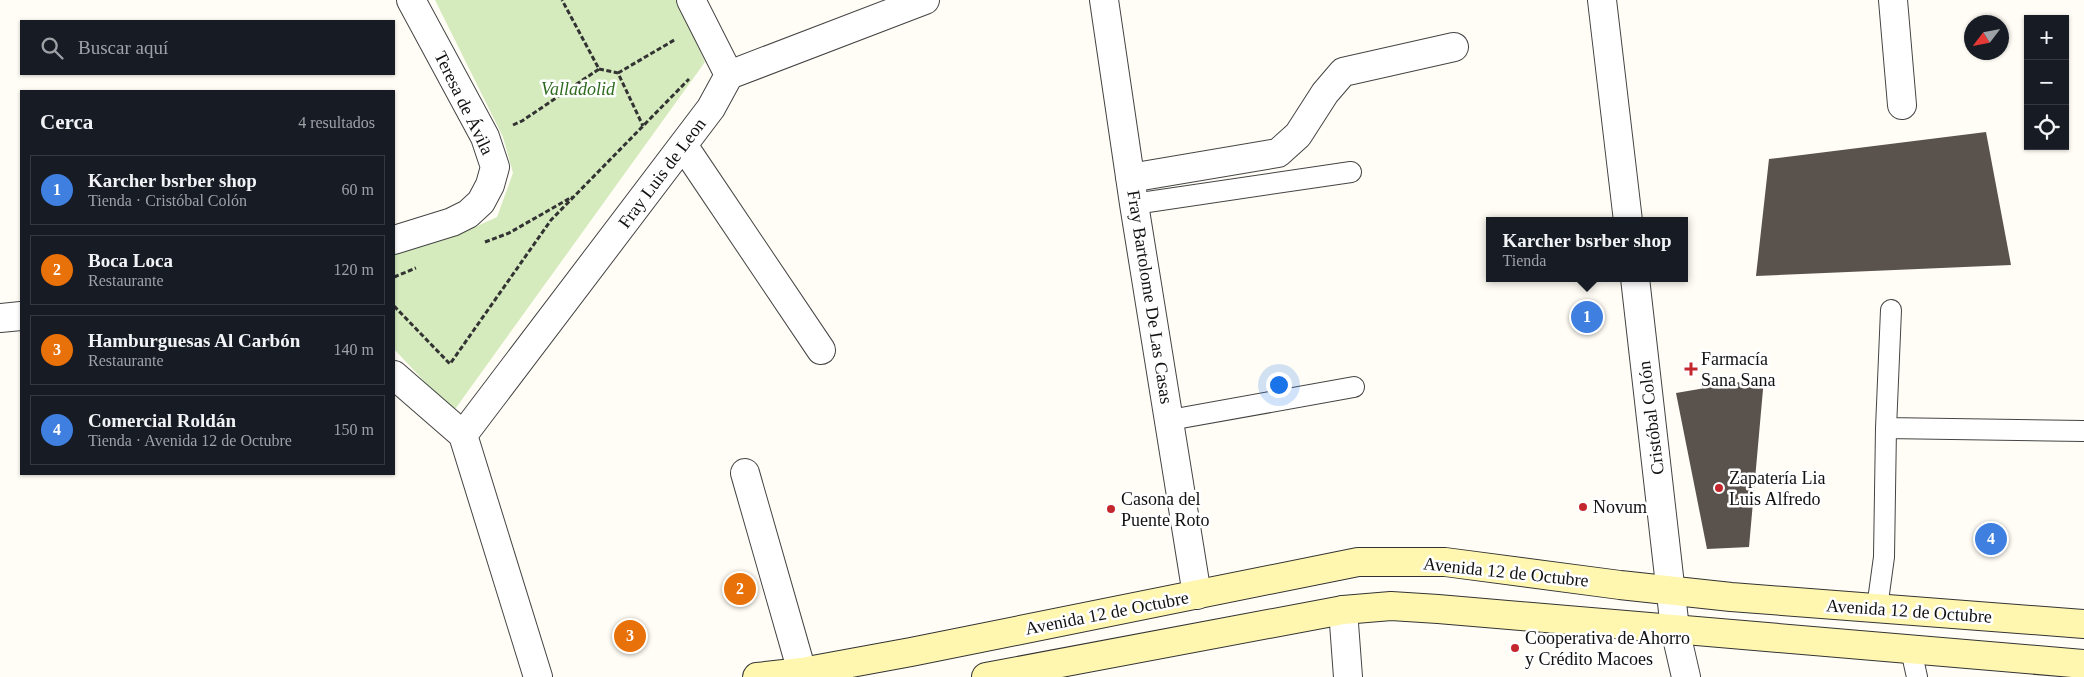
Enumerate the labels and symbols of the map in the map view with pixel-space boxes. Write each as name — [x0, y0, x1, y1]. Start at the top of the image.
north arrow — [1964, 15, 2009, 60]
street label: Teresa de Ávila — [430, 48, 499, 158]
park label: Valladolid — [541, 79, 616, 99]
street label: Fray Luis de Leon — [614, 114, 710, 232]
street label: Fray Bartolome De Las Casas — [1123, 189, 1177, 405]
pin: 1 — [1571, 298, 1603, 336]
place label: Farmacía Sana Sana — [1701, 349, 1775, 390]
street label: Cristóbal Colón — [1634, 360, 1668, 476]
marker: Farmacía Sana Sana — [1685, 363, 1697, 375]
your location — [1266, 372, 1292, 398]
place label: Zapatería Lia Luis Alfredo — [1729, 468, 1825, 509]
marker: Zapatería Lia Luis Alfredo — [1713, 482, 1725, 494]
place label: Casona del Puente Roto — [1121, 489, 1210, 530]
place label: Novum — [1593, 497, 1647, 517]
marker: Novum — [1577, 501, 1589, 513]
marker: Casona del Puente Roto — [1105, 503, 1117, 515]
pin: 4 — [1975, 520, 2007, 558]
street label: Avenida 12 de Octubre — [1422, 553, 1590, 591]
pin: 2 — [724, 570, 756, 608]
street label: Avenida 12 de Octubre — [1024, 587, 1190, 639]
street label: Avenida 12 de Octubre — [1825, 595, 1993, 627]
pin: 3 — [614, 617, 646, 655]
place label: Cooperativa de Ahorro y Crédito Macoes — [1525, 628, 1690, 669]
marker: Cooperativa de Ahorro y Crédito Macoes — [1509, 642, 1521, 654]

